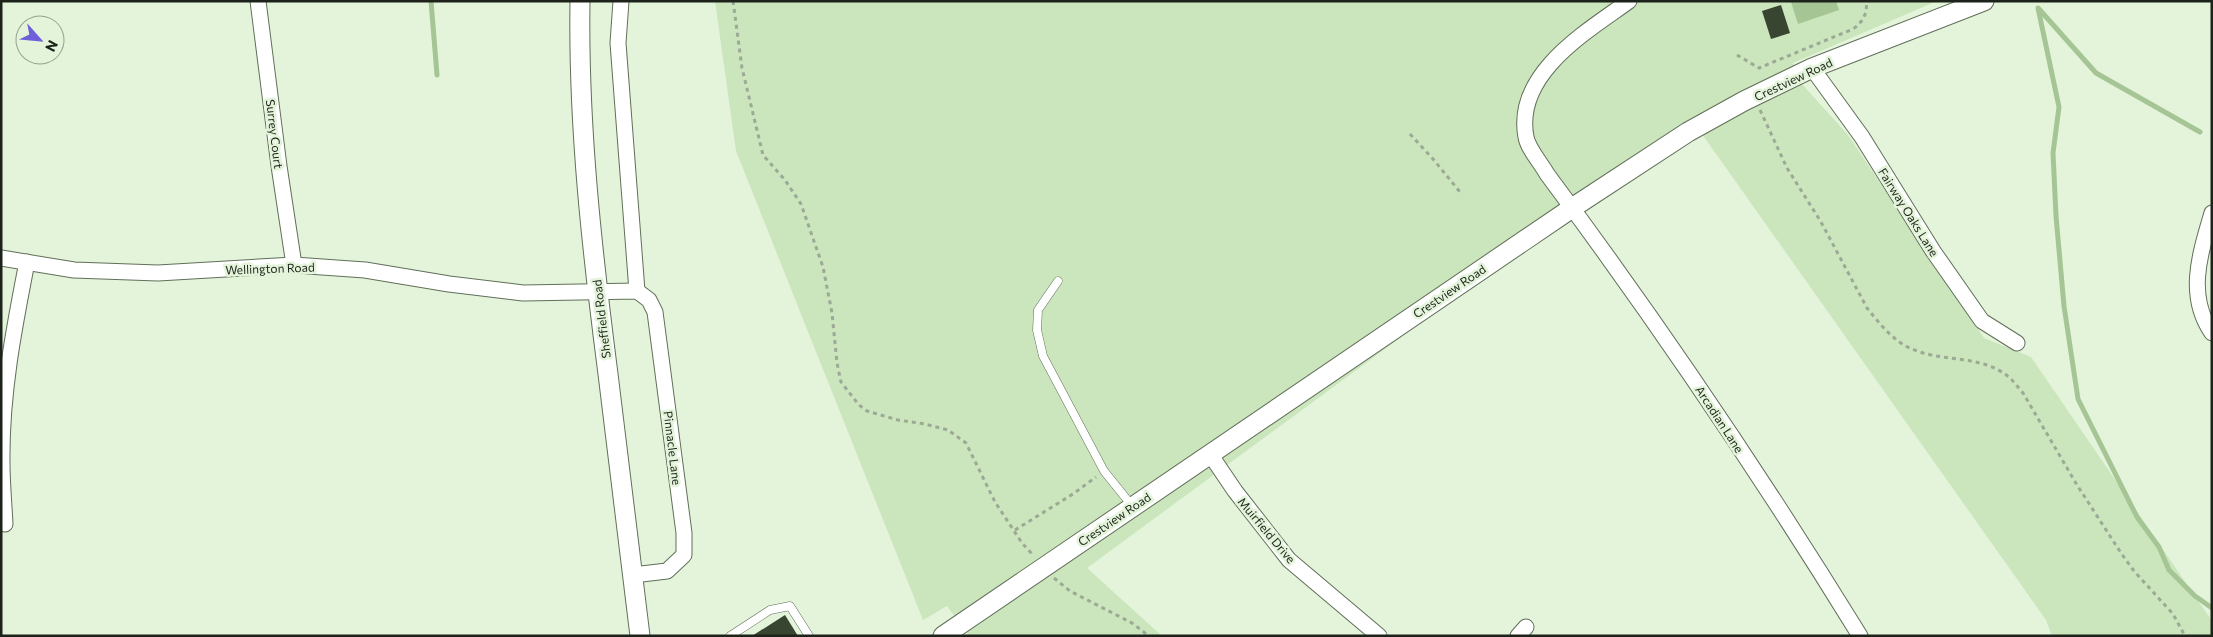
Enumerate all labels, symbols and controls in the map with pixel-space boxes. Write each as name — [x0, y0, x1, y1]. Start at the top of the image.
north arrow — [15, 15, 65, 65]
text: N — [42, 38, 62, 55]
street label: Crestview Road — [1752, 55, 1834, 103]
street label: Surrey Court — [264, 99, 286, 169]
street label: Fairway Oaks Lane — [1876, 165, 1942, 259]
street label: Wellington Road — [225, 259, 315, 277]
street label: Crestview Road — [1410, 261, 1488, 321]
street label: Sheffield Road — [589, 279, 613, 359]
street label: Arcadian Lane — [1693, 383, 1747, 455]
street label: Pinnacle Lane — [662, 410, 684, 486]
street label: Crestview Road — [1075, 489, 1153, 549]
street label: Muirfield Drive — [1235, 494, 1299, 566]

